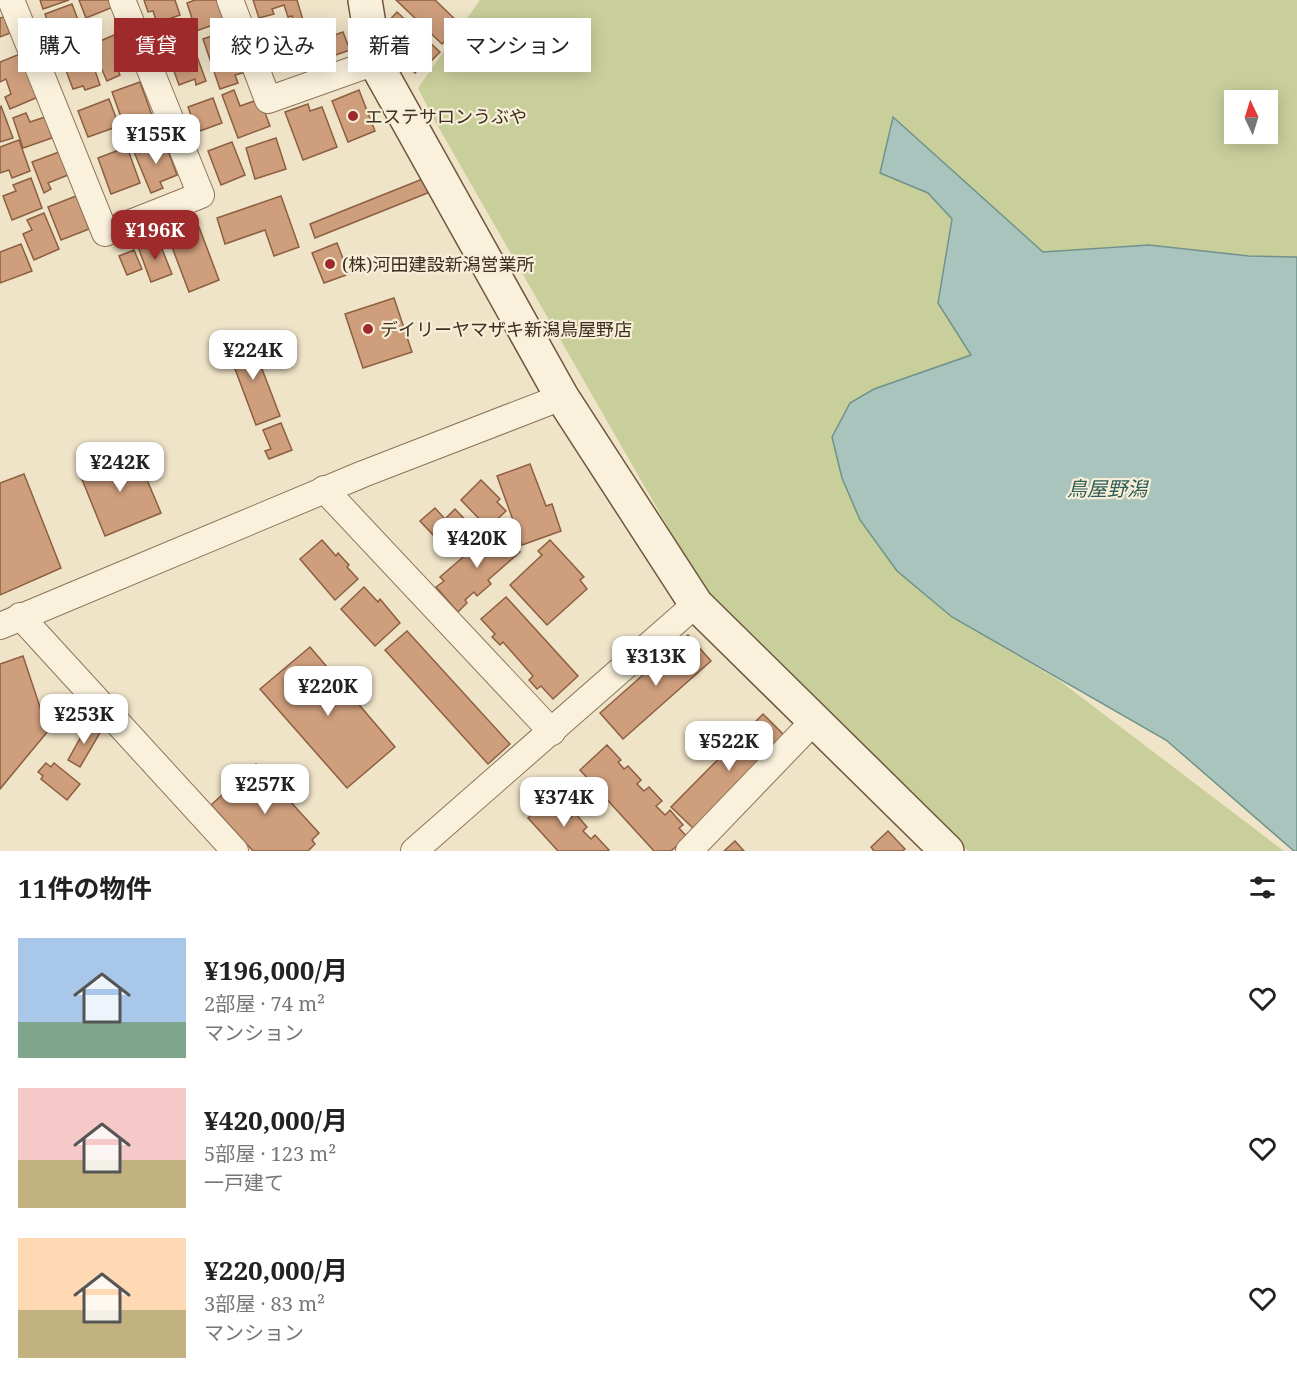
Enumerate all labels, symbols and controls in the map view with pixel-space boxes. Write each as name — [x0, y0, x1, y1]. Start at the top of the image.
chip: 購入 — [18, 18, 102, 72]
chip: 賃貸 — [114, 18, 198, 72]
chip: 絞り込み — [210, 18, 336, 72]
chip: 新着 — [348, 18, 432, 72]
chip: マンション — [444, 18, 591, 72]
north arrow — [1224, 90, 1278, 144]
map controls — [1224, 90, 1278, 144]
place label: エステサロンうぶや — [365, 104, 527, 128]
marker: エステサロンうぶや — [346, 109, 360, 123]
pin: ¥155K — [114, 114, 198, 165]
text: ¥155K — [126, 120, 186, 147]
pin: ¥196K — [113, 210, 197, 261]
text: ¥196K — [125, 216, 185, 243]
place label: (株)河田建設新潟営業所 — [342, 252, 534, 276]
marker: (株)河田建設新潟営業所 — [323, 257, 337, 271]
place label: デイリーヤマザキ新潟鳥屋野店 — [380, 317, 632, 341]
marker: デイリーヤマザキ新潟鳥屋野店 — [361, 322, 375, 336]
pin: ¥224K — [211, 330, 295, 381]
text: ¥224K — [223, 336, 283, 363]
pin: ¥242K — [78, 442, 162, 493]
text: ¥242K — [90, 448, 150, 475]
water label: 鳥屋野潟 — [1067, 475, 1150, 502]
pin: ¥420K — [435, 518, 519, 569]
text: ¥420K — [447, 524, 507, 551]
pin: ¥313K — [614, 636, 698, 687]
text: ¥313K — [626, 642, 686, 669]
pin: ¥220K — [286, 666, 370, 717]
text: ¥220K — [298, 672, 358, 699]
pin: ¥253K — [42, 694, 126, 745]
text: ¥253K — [54, 700, 114, 727]
pin: ¥522K — [687, 721, 771, 772]
text: ¥522K — [699, 727, 759, 754]
pin: ¥257K — [223, 764, 307, 815]
text: ¥257K — [235, 770, 295, 797]
pin: ¥374K — [522, 777, 606, 828]
text: ¥374K — [534, 783, 594, 810]
text: 11件の物件 — [18, 870, 151, 906]
icon: filters — [1246, 871, 1279, 904]
text: ¥196,000/月 — [204, 952, 348, 988]
icon: home — [66, 962, 138, 1034]
icon: heart — [1246, 982, 1279, 1015]
text: 2部屋 · 74 m² — [204, 990, 325, 1017]
text: マンション — [204, 1019, 304, 1046]
text: ¥420,000/月 — [204, 1102, 348, 1138]
icon: home — [66, 1112, 138, 1184]
icon: heart — [1246, 1132, 1279, 1165]
text: 5部屋 · 123 m² — [204, 1140, 336, 1167]
text: 一戸建て — [204, 1169, 284, 1196]
text: ¥220,000/月 — [204, 1252, 348, 1288]
icon: home — [66, 1262, 138, 1334]
icon: heart — [1246, 1282, 1279, 1315]
text: 3部屋 · 83 m² — [204, 1290, 325, 1317]
text: マンション — [204, 1319, 304, 1346]

